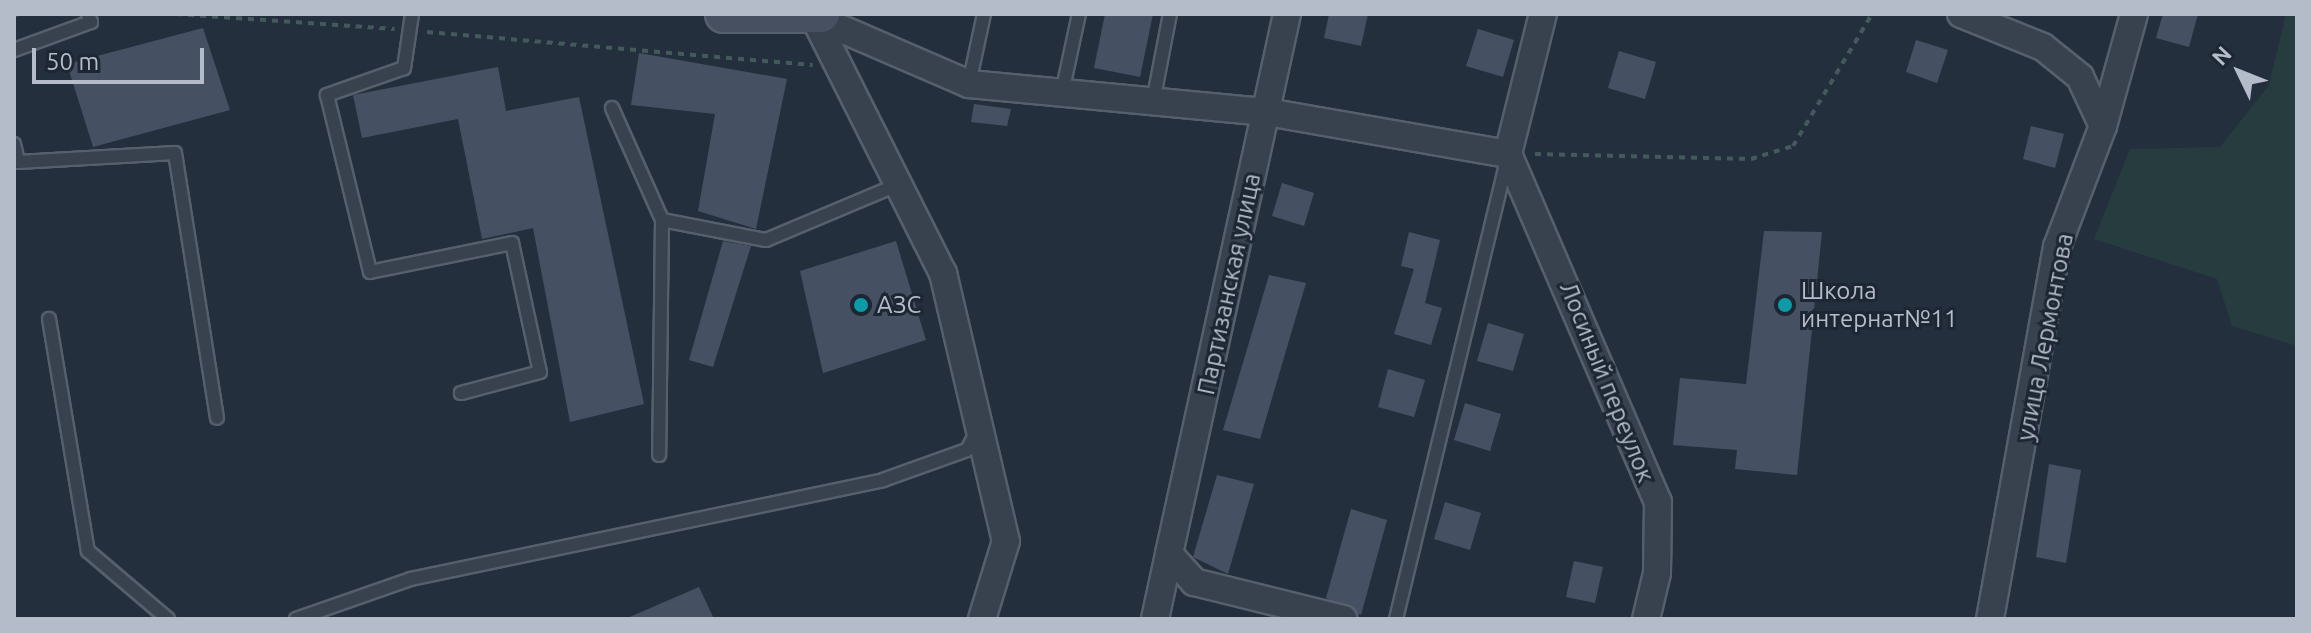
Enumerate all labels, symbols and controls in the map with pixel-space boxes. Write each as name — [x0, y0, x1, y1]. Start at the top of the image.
scale bar — [36, 32, 208, 82]
north arrow — [2199, 32, 2279, 112]
text: N — [2206, 41, 2236, 70]
text: 50 m — [46, 48, 99, 75]
street label: Партизанская улица — [1191, 171, 1267, 397]
street label: улица Лермонтова — [2011, 231, 2079, 443]
place label: Школа интернат№11 — [1801, 277, 1958, 333]
street label: Лосиный переулок — [1554, 278, 1660, 486]
place label: АЗС — [877, 291, 921, 319]
marker: АЗС — [852, 296, 870, 314]
marker: Школа интернат№11 — [1776, 296, 1794, 314]

